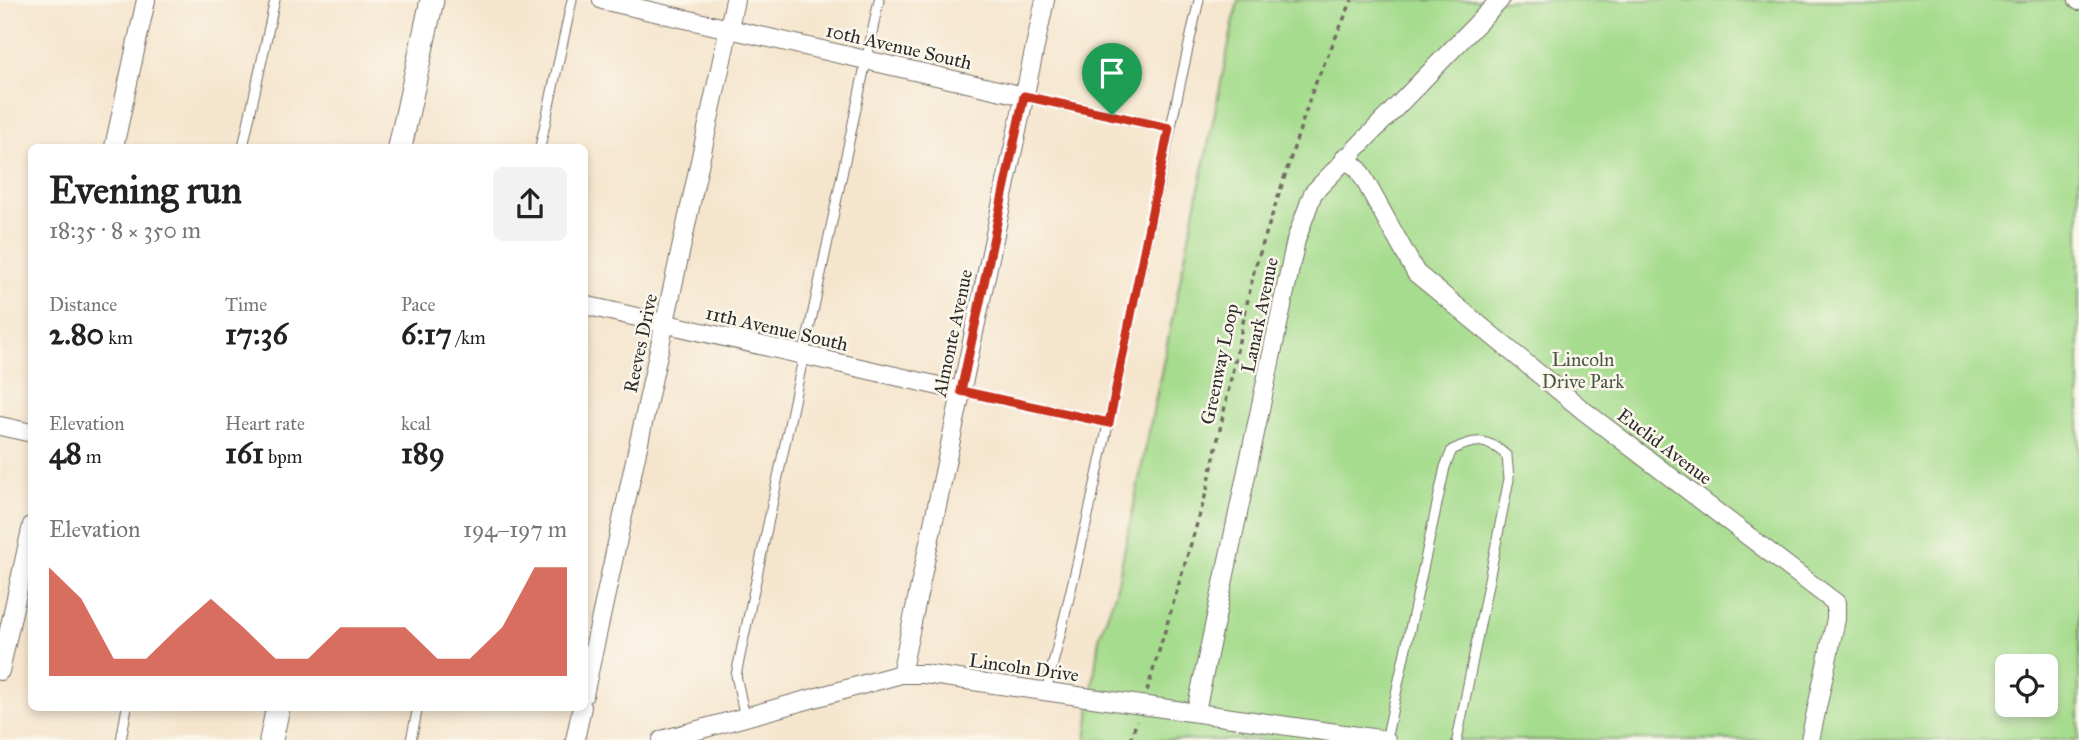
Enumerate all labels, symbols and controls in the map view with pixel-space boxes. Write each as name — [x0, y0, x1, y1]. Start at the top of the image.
street label: 10th Avenue South — [824, 19, 975, 75]
pin — [1082, 43, 1142, 115]
icon: arrive — [1093, 54, 1131, 92]
text: Evening run — [49, 167, 242, 213]
button: share — [493, 167, 567, 241]
text: 18:35 · 8 × 350 m — [49, 216, 201, 244]
street label: Lanark Avenue — [1236, 255, 1283, 375]
street label: Almonte Avenue — [928, 267, 977, 400]
street label: Reeves Drive — [619, 291, 662, 395]
text: Distance — [49, 293, 117, 316]
text: Time — [225, 293, 267, 316]
text: Pace — [401, 293, 435, 316]
street label: 11th Avenue South — [703, 301, 851, 356]
street label: Greenway Loop — [1195, 302, 1244, 427]
text: 2.80 — [49, 316, 104, 352]
text: 17:36 — [225, 316, 288, 352]
text: 6:17 — [401, 316, 452, 352]
text: km — [104, 326, 133, 349]
text: /km — [452, 326, 486, 349]
park label: Lincoln Drive Park — [1542, 348, 1624, 393]
street label: Euclid Avenue — [1613, 403, 1717, 490]
text: Elevation — [49, 412, 124, 435]
text: Heart rate — [225, 412, 305, 435]
text: kcal — [401, 412, 431, 435]
text: 48 — [49, 435, 82, 471]
text: 161 — [225, 435, 264, 471]
text: 189 — [401, 435, 445, 471]
text: m — [82, 445, 102, 468]
text: bpm — [264, 445, 303, 468]
text: Elevation — [49, 515, 140, 543]
text: 194–197 m — [463, 515, 567, 543]
street label: Lincoln Drive — [968, 648, 1080, 687]
map controls — [1995, 654, 2058, 717]
button: locate — [1995, 654, 2058, 717]

